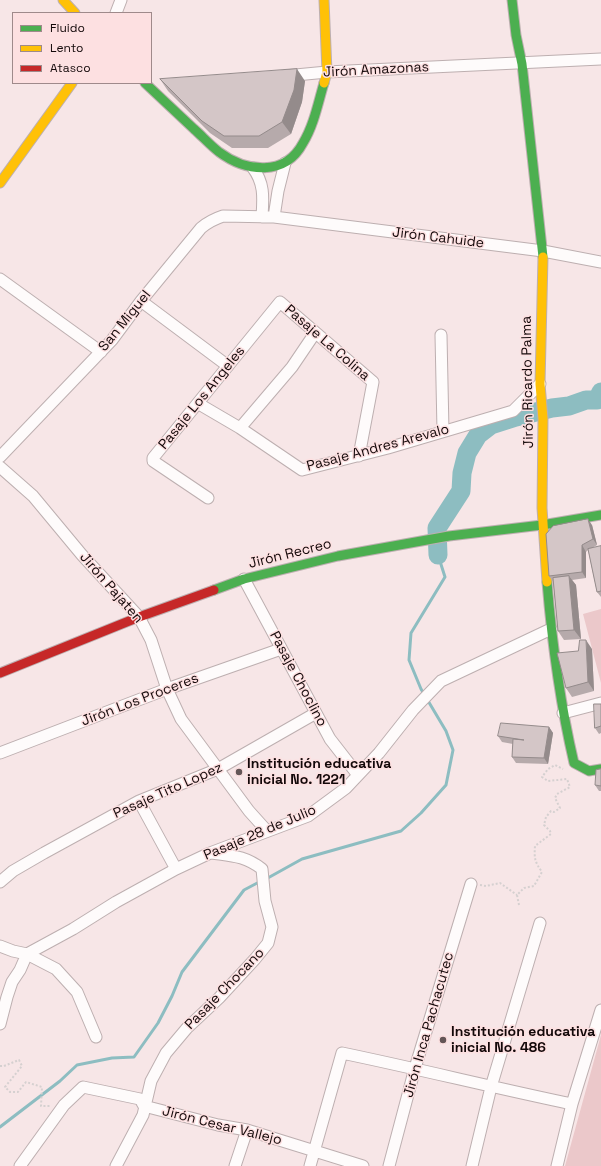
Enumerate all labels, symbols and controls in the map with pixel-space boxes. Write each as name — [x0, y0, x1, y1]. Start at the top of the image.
legend — [12, 12, 152, 84]
text: Fluido — [50, 20, 85, 36]
text: Lento — [50, 40, 84, 56]
street label: Jirón Amazonas — [323, 59, 429, 81]
text: Atasco — [50, 60, 91, 76]
street label: Jirón Cahuide — [391, 224, 485, 252]
street label: San Miguel — [95, 287, 155, 355]
street label: Pasaje La Colina — [281, 301, 373, 385]
street label: Jirón Ricardo Palma — [518, 316, 538, 448]
street label: Pasaje Los Angeles — [155, 343, 249, 453]
street label: Pasaje Andres Arevalo — [305, 421, 451, 475]
street label: Jirón Recreo — [247, 536, 333, 572]
street label: Jirón Pajaten — [76, 549, 146, 627]
street label: Pasaje Choclino — [266, 628, 330, 730]
street label: Jirón Los Proceres — [79, 670, 201, 730]
place label: Institución educativa inicial No. 1221 — [247, 756, 391, 788]
street label: Pasaje Tito Lopez — [111, 759, 225, 823]
marker: Institución educativa inicial No. 1221 — [234, 767, 244, 777]
street label: Pasaje 28 de Julio — [201, 802, 319, 864]
street label: Pasaje Chocano — [182, 945, 268, 1033]
street label: Jirón Inca Pachacutec — [400, 950, 458, 1100]
place label: Institución educativa inicial No. 486 — [451, 1024, 595, 1056]
marker: Institución educativa inicial No. 486 — [438, 1035, 448, 1045]
street label: Jirón Cesar Vallejo — [160, 1103, 284, 1149]

